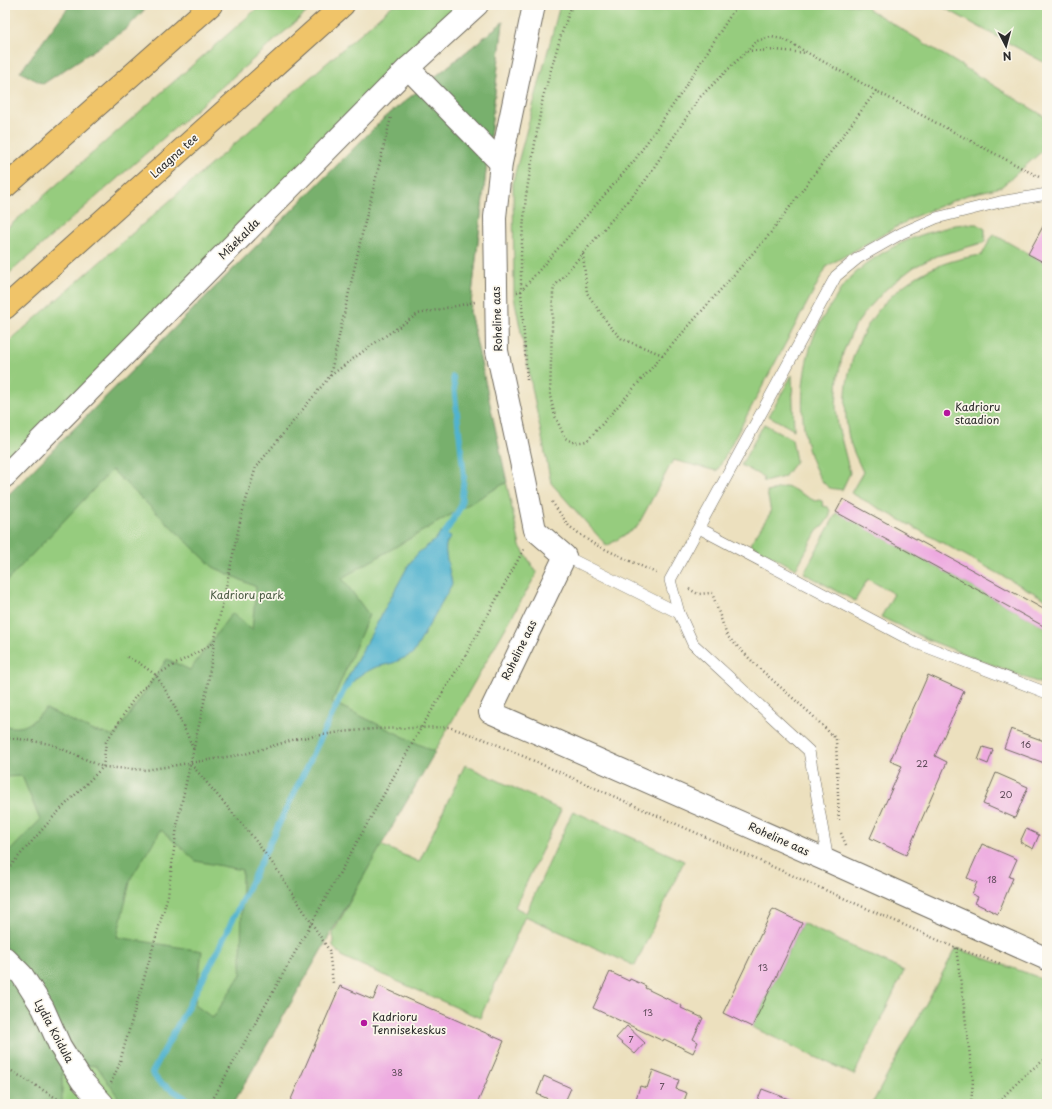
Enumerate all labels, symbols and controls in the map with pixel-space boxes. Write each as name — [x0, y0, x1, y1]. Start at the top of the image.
north arrow — [986, 26, 1026, 66]
text: N — [1002, 48, 1012, 65]
street label: Laagna tee — [146, 129, 202, 182]
street label: Mäekalda — [214, 214, 263, 263]
street label: Roheline aas — [487, 286, 506, 352]
place label: Kadrioru staadion — [955, 398, 1000, 428]
marker: Kadrioru staadion — [942, 408, 952, 418]
park label: Kadrioru park — [210, 586, 284, 603]
street label: Roheline aas — [497, 617, 541, 683]
house number: 16 — [1021, 737, 1031, 751]
house number: 22 — [916, 756, 928, 770]
house number: 20 — [1000, 787, 1013, 801]
street label: Roheline aas — [746, 817, 812, 860]
house number: 18 — [987, 872, 997, 886]
house number: 13 — [758, 960, 768, 974]
street label: Lydia Koidula — [30, 996, 78, 1066]
house number: 13 — [643, 1005, 653, 1019]
place label: Kadrioru Tennisekeskus — [372, 1008, 446, 1038]
marker: Kadrioru Tennisekeskus — [359, 1018, 369, 1028]
house number: 7 — [628, 1032, 634, 1046]
house number: 38 — [391, 1065, 403, 1079]
house number: 7 — [659, 1079, 665, 1093]

